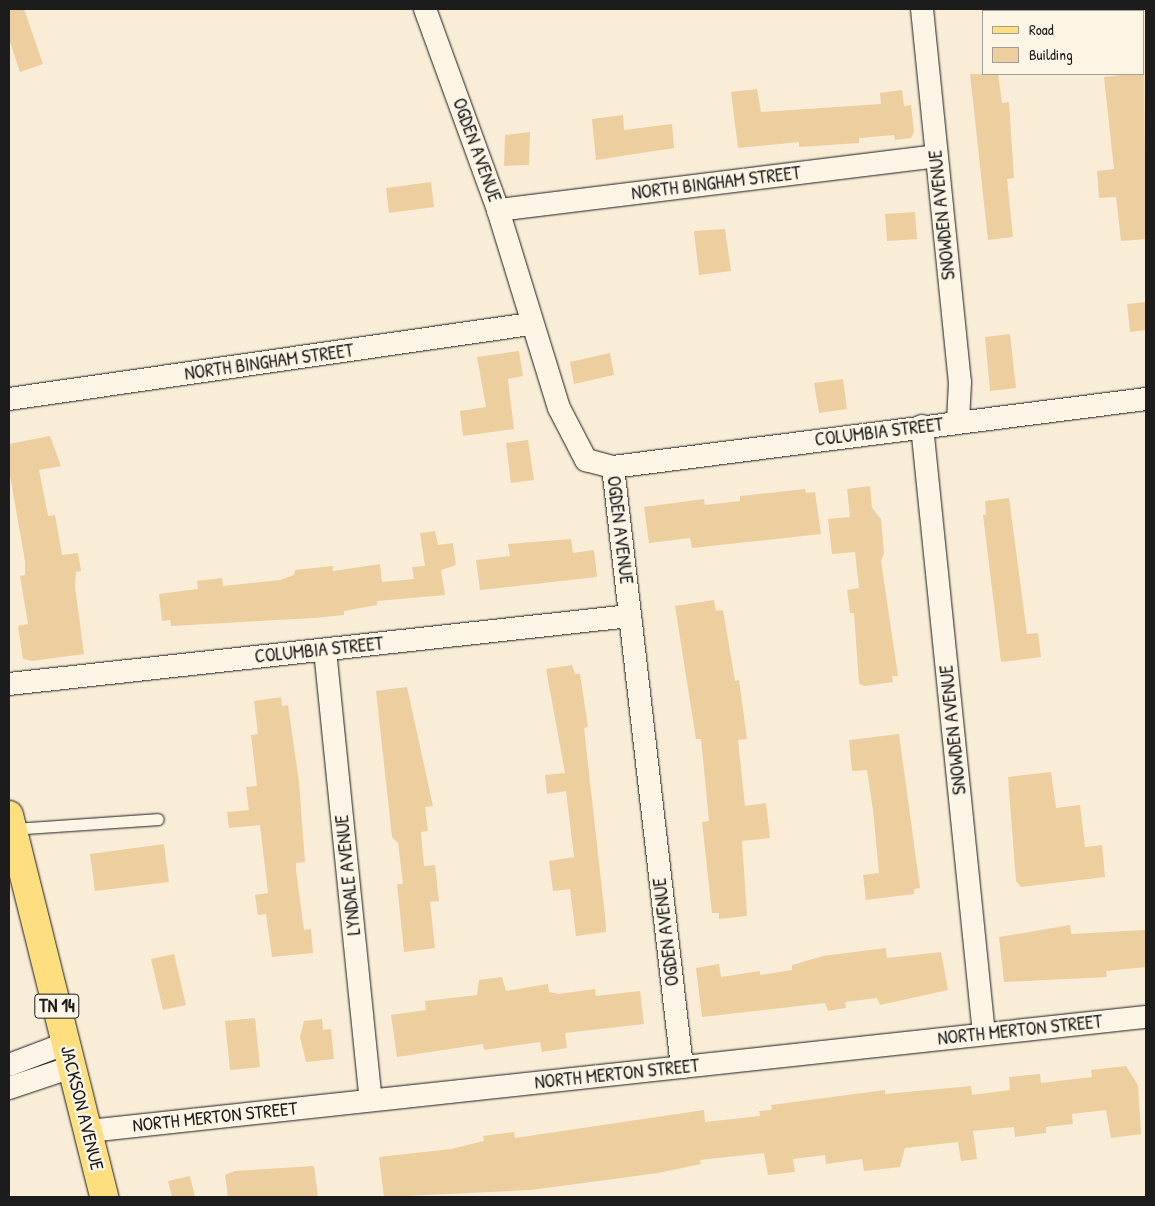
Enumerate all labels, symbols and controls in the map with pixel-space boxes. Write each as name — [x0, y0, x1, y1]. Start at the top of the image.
legend — [982, 10, 1145, 75]
text: Road — [1029, 19, 1054, 40]
text: Building — [1029, 44, 1073, 65]
street label: OGDEN AVENUE — [448, 95, 506, 205]
street label: SNOWDEN AVENUE — [924, 149, 960, 281]
street label: NORTH BINGHAM STREET — [630, 161, 802, 205]
street label: NORTH BINGHAM STREET — [183, 339, 355, 385]
street label: COLUMBIA STREET — [813, 413, 945, 451]
street label: OGDEN AVENUE — [602, 475, 638, 585]
street label: COLUMBIA STREET — [253, 632, 385, 668]
street label: SNOWDEN AVENUE — [935, 664, 971, 796]
street label: LYNDALE AVENUE — [330, 814, 366, 936]
street label: OGDEN AVENUE — [648, 877, 684, 987]
road number: TN 14 — [33, 990, 81, 1021]
street label: NORTH MERTON STREET — [936, 1010, 1104, 1050]
street label: JACKSON AVENUE — [55, 1043, 109, 1173]
street label: NORTH MERTON STREET — [533, 1054, 701, 1094]
street label: NORTH MERTON STREET — [131, 1097, 299, 1137]

